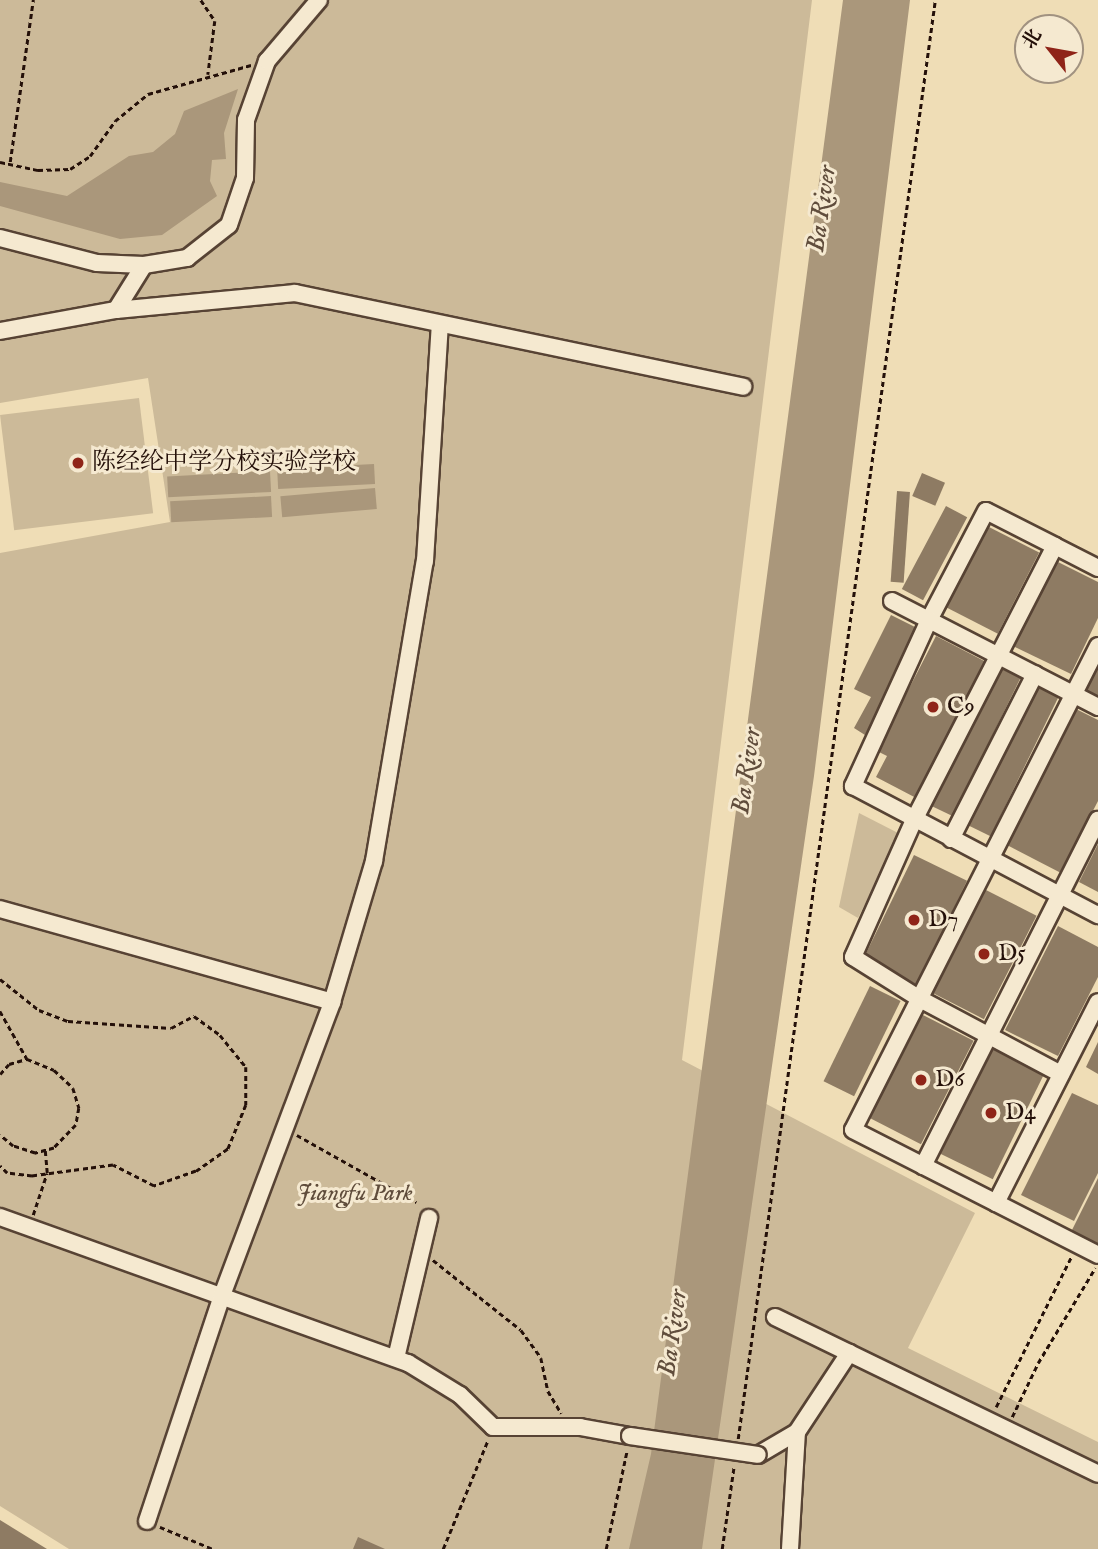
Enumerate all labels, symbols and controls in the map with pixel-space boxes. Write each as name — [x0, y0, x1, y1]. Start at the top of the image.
north arrow — [1014, 14, 1084, 84]
text: 北 — [1018, 25, 1048, 54]
water label: Ba River — [800, 164, 844, 254]
place label: 陈经纶中学分校实验学校 — [92, 449, 356, 477]
marker: 陈经纶中学分校实验学校 — [70, 455, 86, 471]
place label: C9 — [947, 693, 975, 721]
marker: C9 — [925, 699, 941, 715]
water label: Ba River — [725, 726, 769, 816]
place label: D7 — [928, 906, 958, 934]
marker: D7 — [906, 912, 922, 928]
place label: D5 — [998, 940, 1026, 968]
marker: D5 — [976, 946, 992, 962]
place label: D6 — [935, 1066, 964, 1094]
marker: D6 — [913, 1072, 929, 1088]
place label: D4 — [1005, 1099, 1036, 1127]
marker: D4 — [983, 1105, 999, 1121]
park label: Jiangfu Park — [297, 1180, 413, 1208]
water label: Ba River — [651, 1288, 695, 1378]

